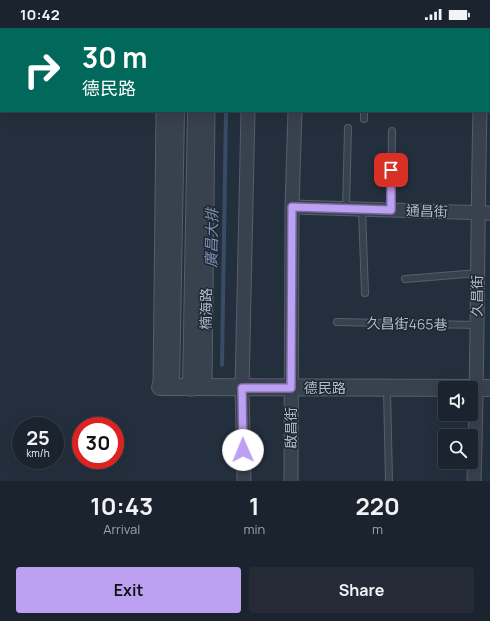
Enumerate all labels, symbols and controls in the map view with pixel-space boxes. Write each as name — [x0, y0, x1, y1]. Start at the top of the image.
text: 10:42 — [20, 4, 60, 25]
text: 30 m — [82, 38, 147, 76]
icon: right — [16, 44, 68, 96]
text: 德民路 — [82, 76, 136, 100]
pin — [374, 153, 408, 187]
icon: arrive — [380, 159, 402, 181]
street label: 通昌街 — [406, 200, 448, 221]
water label: 廣昌大排 — [200, 206, 223, 268]
street label: 久昌街 — [467, 275, 486, 317]
street label: 楠海路 — [196, 288, 215, 330]
street label: 久昌街465巷 — [366, 313, 448, 334]
street label: 德民路 — [304, 378, 346, 397]
map controls — [438, 381, 478, 469]
button: sound — [438, 381, 478, 421]
street label: 啟昌街 — [281, 407, 300, 449]
speed limit sign: 30 — [72, 417, 124, 469]
text: 25 — [26, 424, 50, 451]
position arrow — [222, 429, 264, 471]
button: search — [438, 429, 478, 469]
text: km/h — [26, 446, 50, 460]
text: 10:43 — [90, 489, 153, 522]
text: 1 — [249, 489, 260, 522]
text: 220 — [355, 489, 400, 522]
text: Arrival — [103, 520, 140, 538]
text: min — [243, 520, 265, 538]
text: m — [372, 520, 383, 538]
button: Exit — [16, 567, 241, 613]
button: Share — [249, 567, 474, 613]

